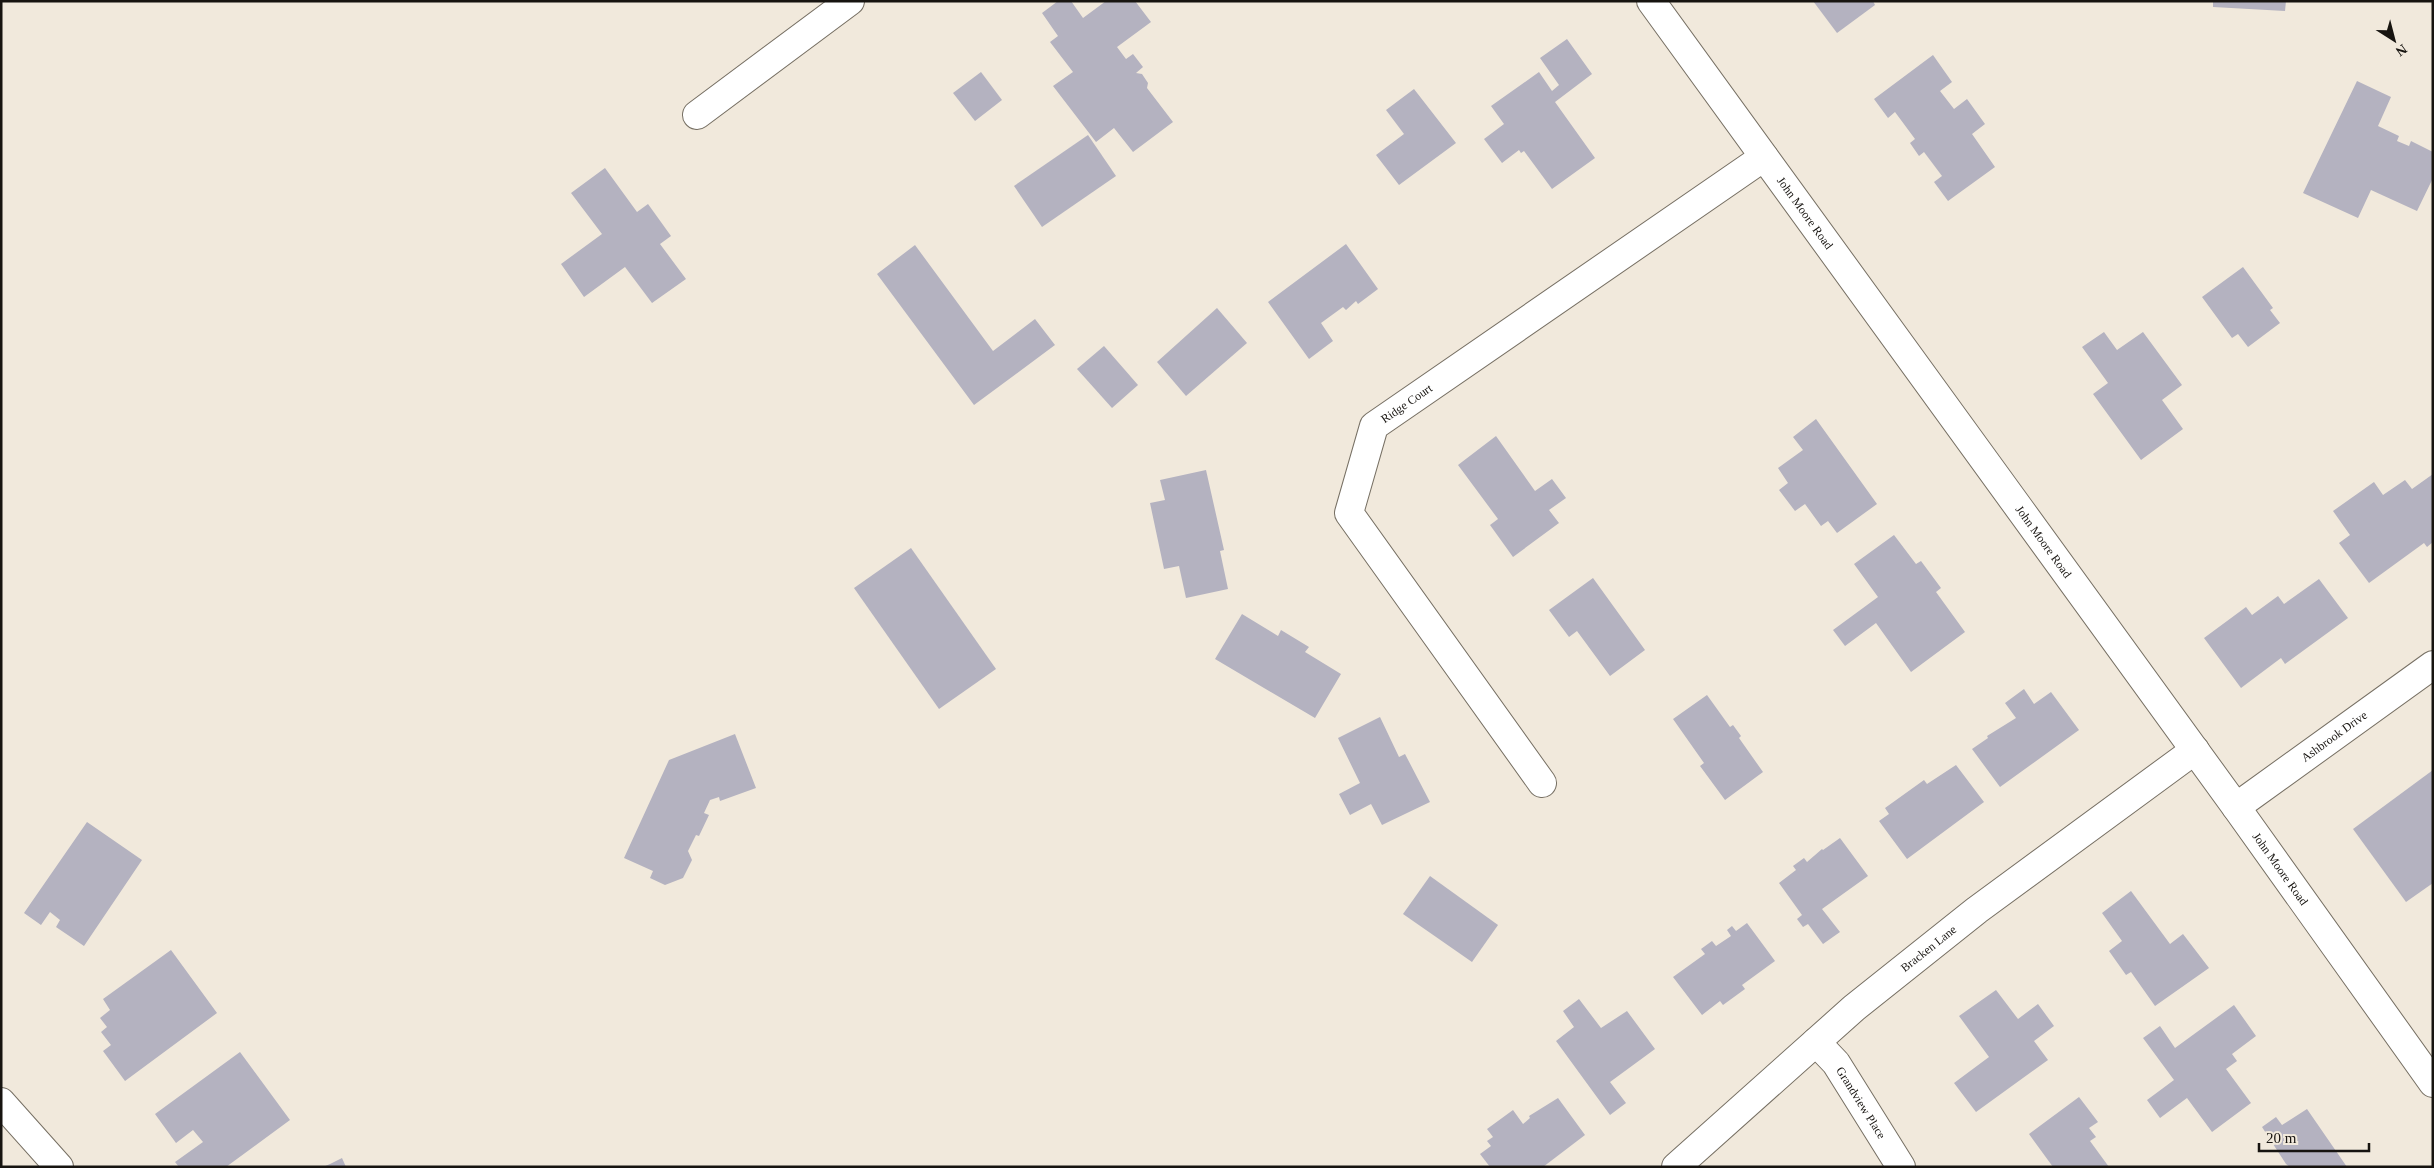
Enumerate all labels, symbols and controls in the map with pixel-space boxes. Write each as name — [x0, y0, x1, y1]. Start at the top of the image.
north arrow — [2369, 15, 2419, 65]
text: N — [2393, 41, 2410, 59]
street label: John Moore Road — [1774, 174, 1836, 252]
street label: Ridge Court — [1378, 381, 1435, 426]
street label: John Moore Road — [2012, 503, 2074, 581]
street label: Ashbrook Drive — [2299, 708, 2370, 765]
street label: John Moore Road — [2250, 830, 2311, 908]
street label: Bracken Lane — [1898, 922, 1959, 975]
street label: Grandview Place — [1833, 1064, 1889, 1141]
scale bar — [2259, 1120, 2369, 1152]
text: 20 m — [2266, 1130, 2297, 1146]

